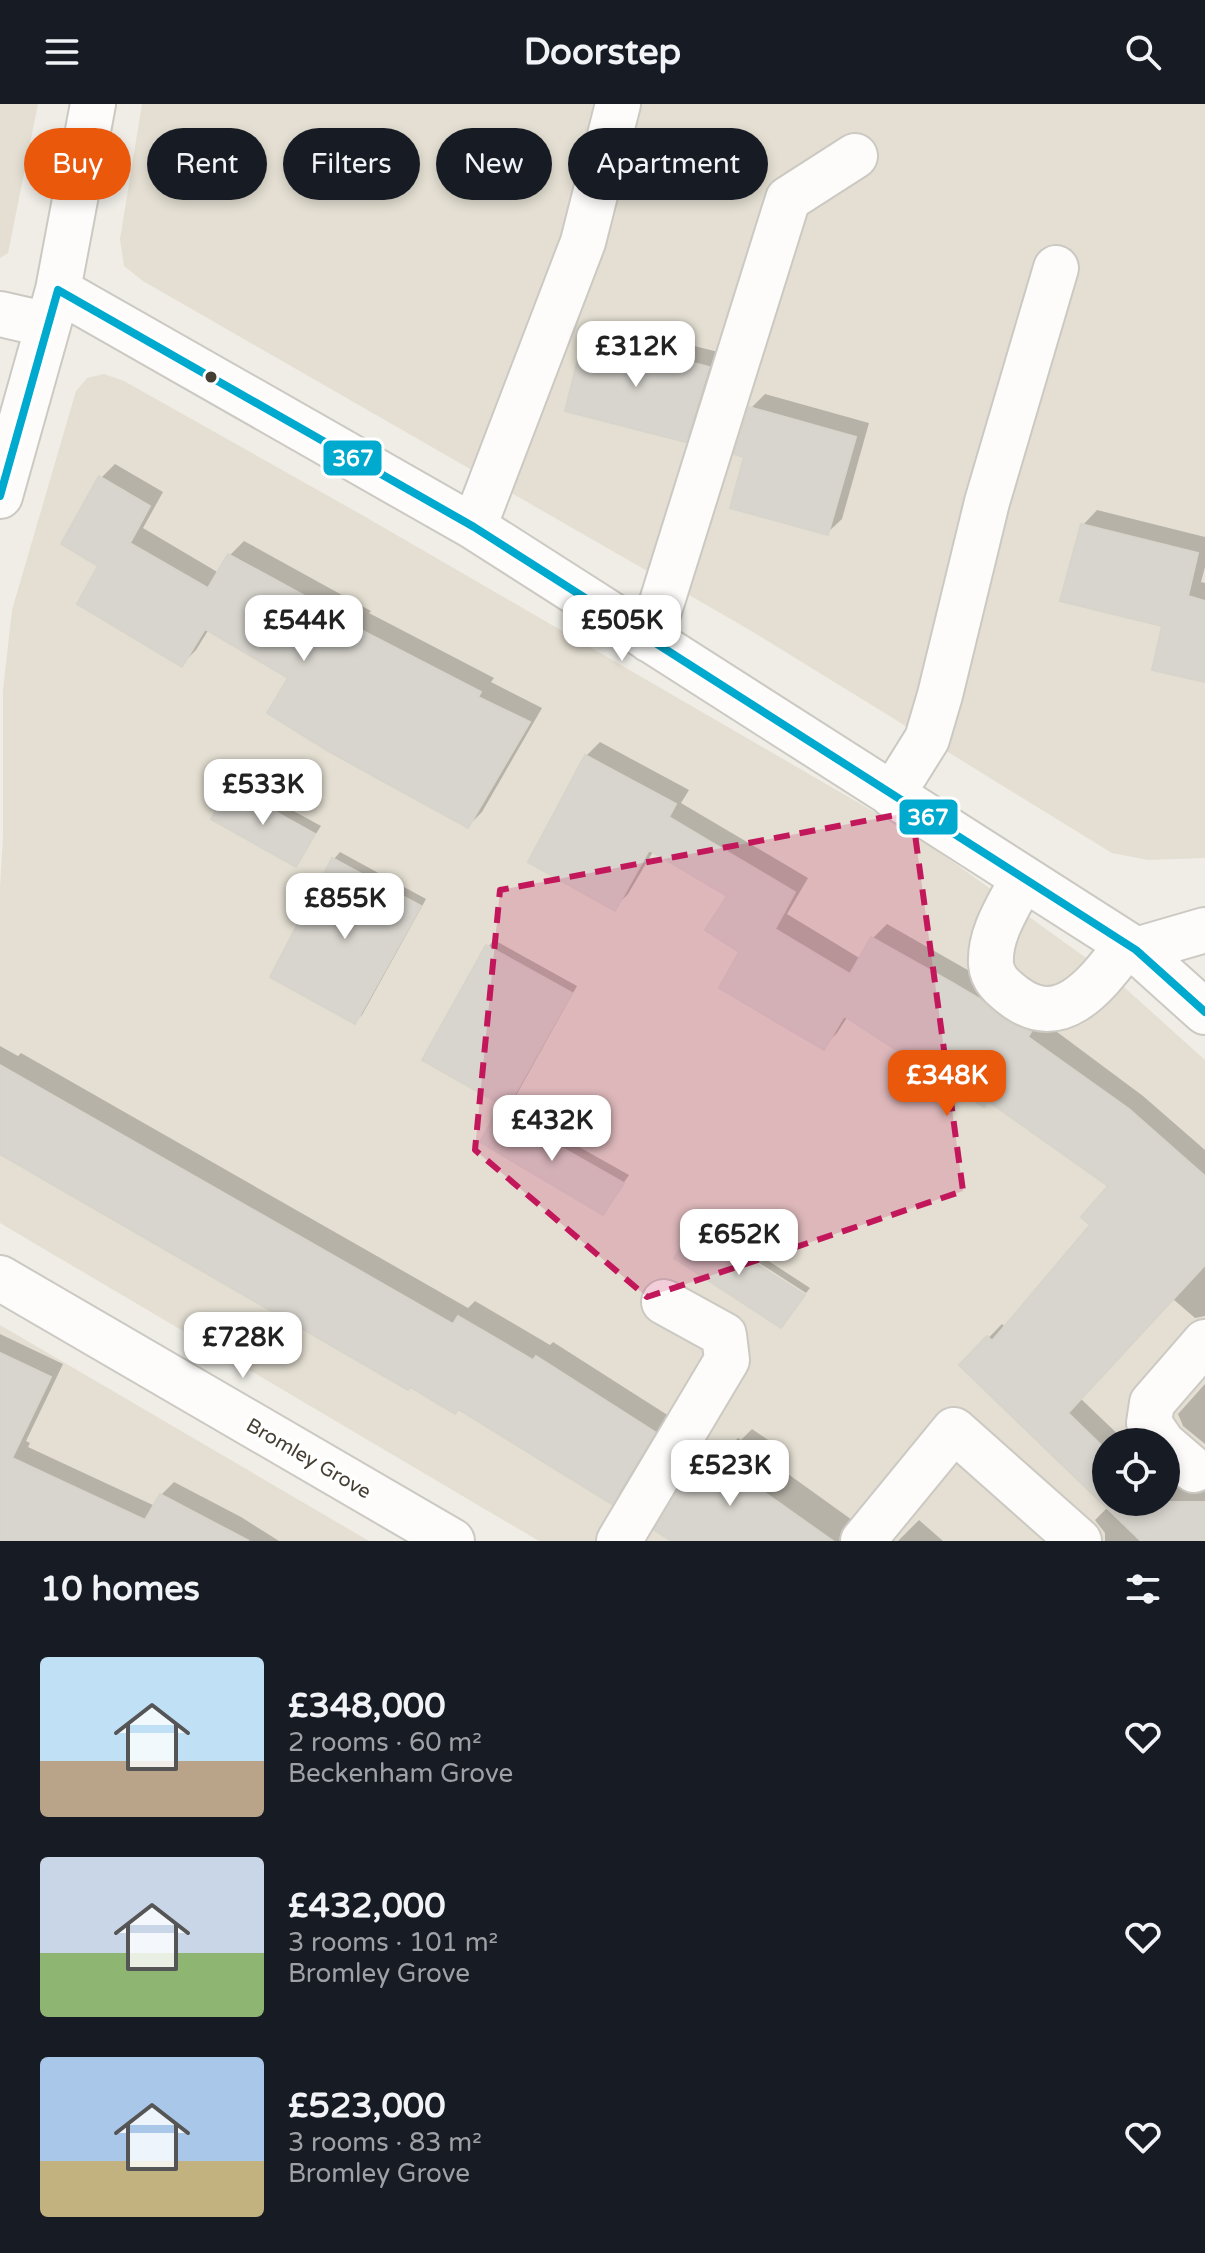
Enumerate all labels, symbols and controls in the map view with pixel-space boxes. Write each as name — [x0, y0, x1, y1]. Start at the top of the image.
icon: menu — [40, 30, 84, 74]
icon: search — [1121, 30, 1165, 74]
text: Doorstep — [524, 31, 681, 74]
chip: Buy — [24, 128, 131, 200]
chip: Rent — [147, 128, 267, 200]
chip: Filters — [283, 128, 420, 200]
chip: New — [436, 128, 552, 200]
chip: Apartment — [568, 128, 768, 200]
pin: £312K — [580, 321, 692, 389]
text: £312K — [595, 331, 677, 362]
unlabelled marker — [203, 369, 219, 385]
line badge: 367 — [322, 439, 383, 477]
text: 367 — [332, 446, 374, 472]
pin: £544K — [248, 595, 360, 663]
pin: £505K — [566, 595, 678, 663]
text: £544K — [263, 605, 345, 636]
text: £505K — [581, 605, 663, 636]
pin: £533K — [207, 759, 319, 827]
text: £533K — [222, 769, 304, 800]
line badge: 367 — [898, 798, 959, 836]
text: 367 — [907, 805, 949, 831]
pin: £855K — [289, 873, 401, 941]
text: £855K — [304, 883, 386, 914]
pin: £348K — [891, 1050, 1003, 1118]
text: £348K — [906, 1060, 988, 1091]
pin: £432K — [496, 1095, 608, 1163]
text: £432K — [511, 1105, 593, 1136]
pin: £652K — [683, 1209, 795, 1277]
text: £652K — [698, 1219, 780, 1250]
pin: £728K — [187, 1312, 299, 1380]
text: £728K — [202, 1322, 284, 1353]
street label: Bromley Grove — [242, 1413, 375, 1504]
map controls — [1092, 1428, 1180, 1516]
button: locate — [1092, 1428, 1180, 1516]
pin: £523K — [674, 1440, 786, 1508]
text: £523K — [689, 1450, 771, 1481]
icon: filters — [1121, 1567, 1165, 1611]
text: 10 homes — [40, 1569, 200, 1610]
text: £348,000 — [288, 1686, 446, 1727]
icon: home — [104, 1689, 200, 1785]
icon: heart — [1121, 1715, 1165, 1759]
text: 2 rooms · 60 m² — [288, 1727, 482, 1758]
text: Beckenham Grove — [288, 1758, 513, 1789]
text: £432,000 — [288, 1886, 446, 1927]
icon: home — [104, 1889, 200, 1985]
icon: heart — [1121, 1915, 1165, 1959]
text: 3 rooms · 101 m² — [288, 1927, 498, 1958]
text: Bromley Grove — [288, 1958, 470, 1989]
text: £523,000 — [288, 2086, 446, 2127]
icon: home — [104, 2089, 200, 2185]
icon: heart — [1121, 2115, 1165, 2159]
text: 3 rooms · 83 m² — [288, 2127, 482, 2158]
text: Bromley Grove — [288, 2158, 470, 2189]

